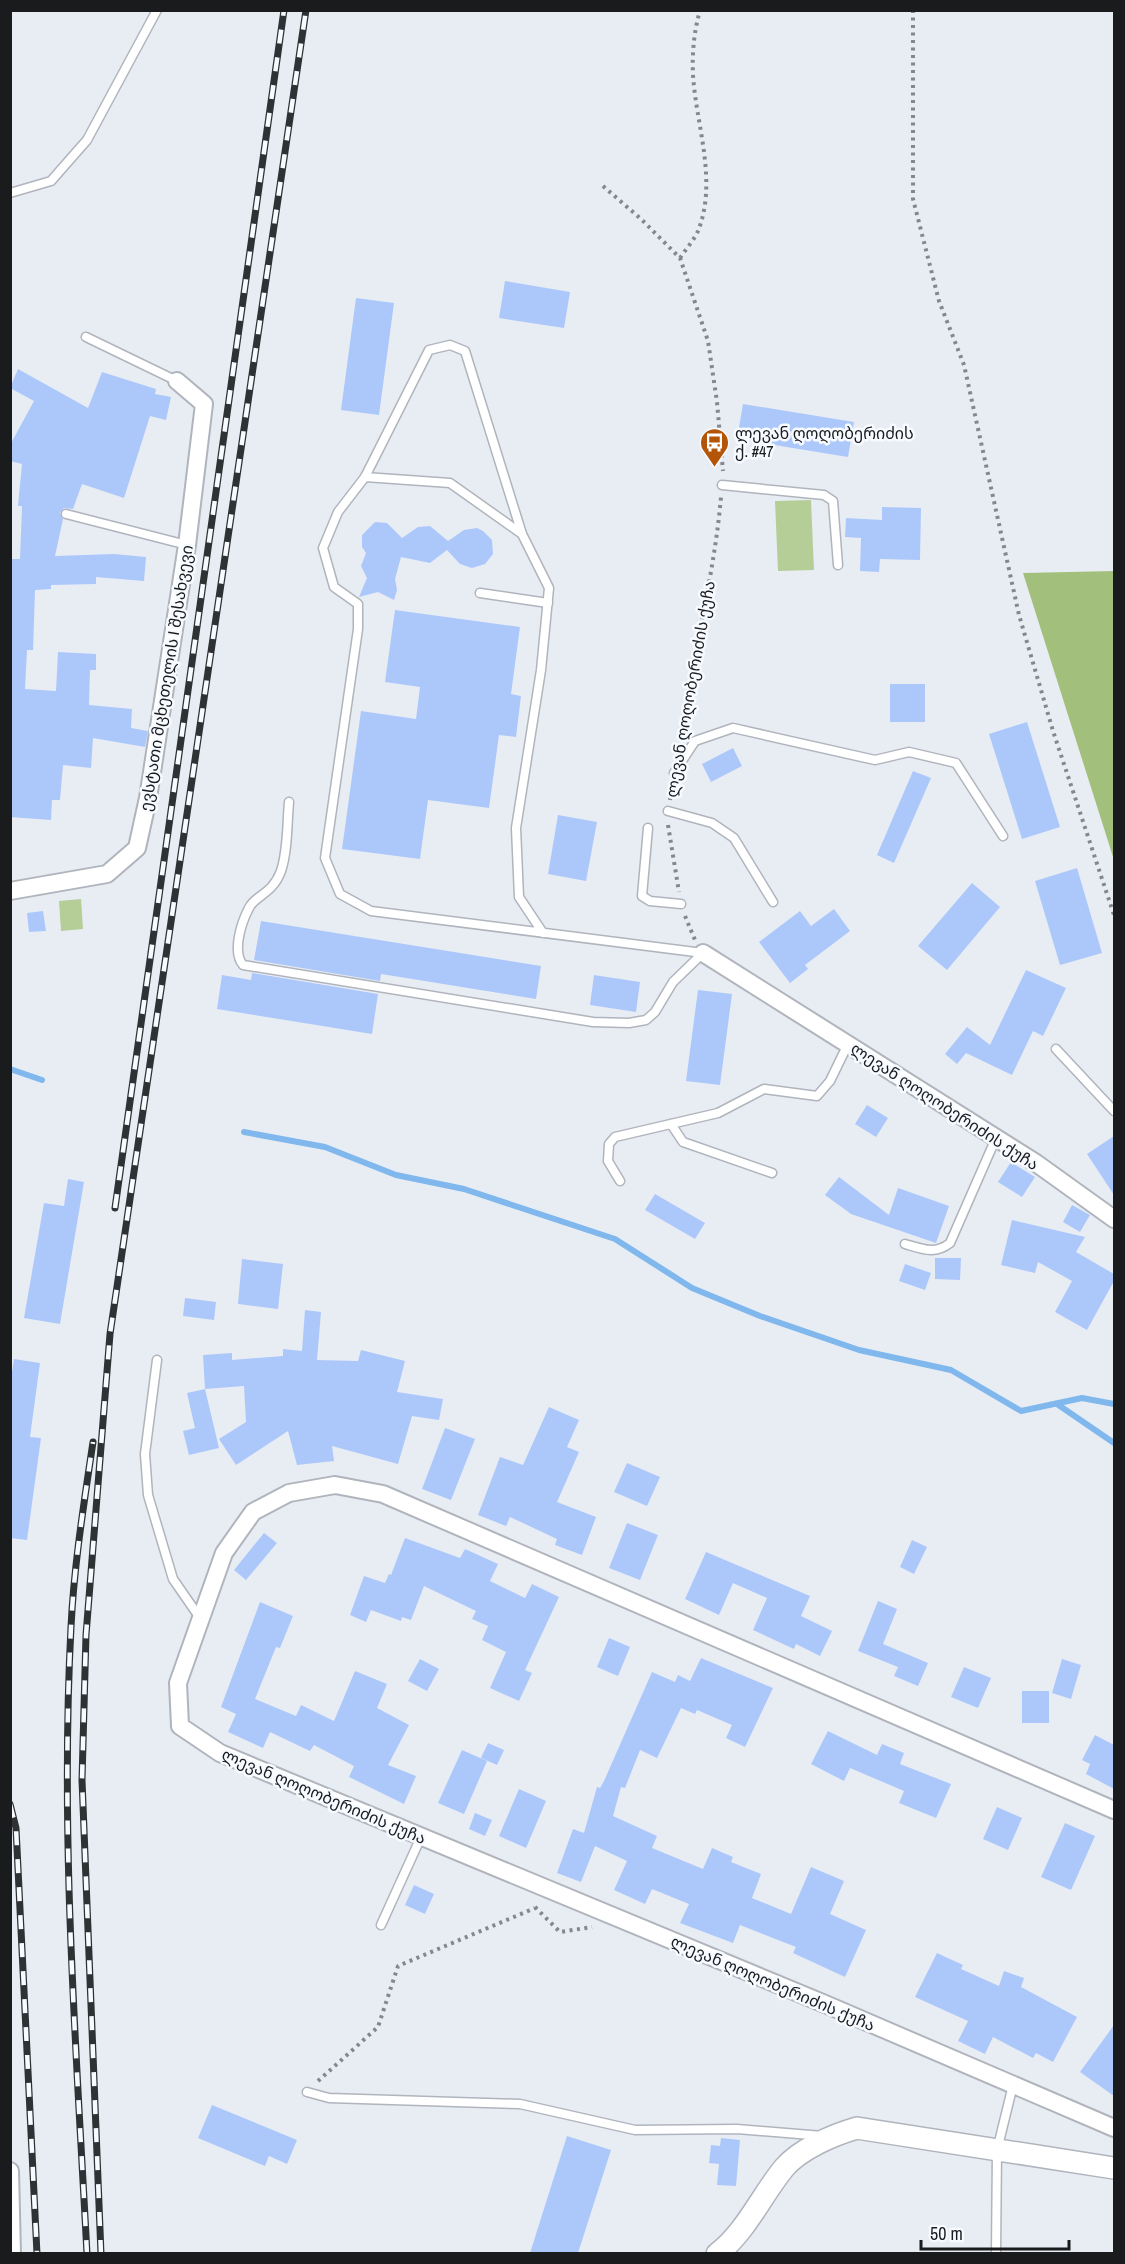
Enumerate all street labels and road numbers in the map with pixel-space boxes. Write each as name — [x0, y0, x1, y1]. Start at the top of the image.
street label: ევსტათი მცხეთელის I შესახვევი — [134, 543, 198, 813]
street label: ლევან ღოღობერიძის ქუჩა — [660, 579, 720, 799]
street label: ლევან ღოღობერიძის ქუჩა — [847, 1037, 1043, 1175]
street label: ლევან ღოღობერიძის ქუჩა — [219, 1743, 429, 1849]
street label: ლევან ღოღობერიძის ქუჩა — [668, 1930, 878, 2036]

